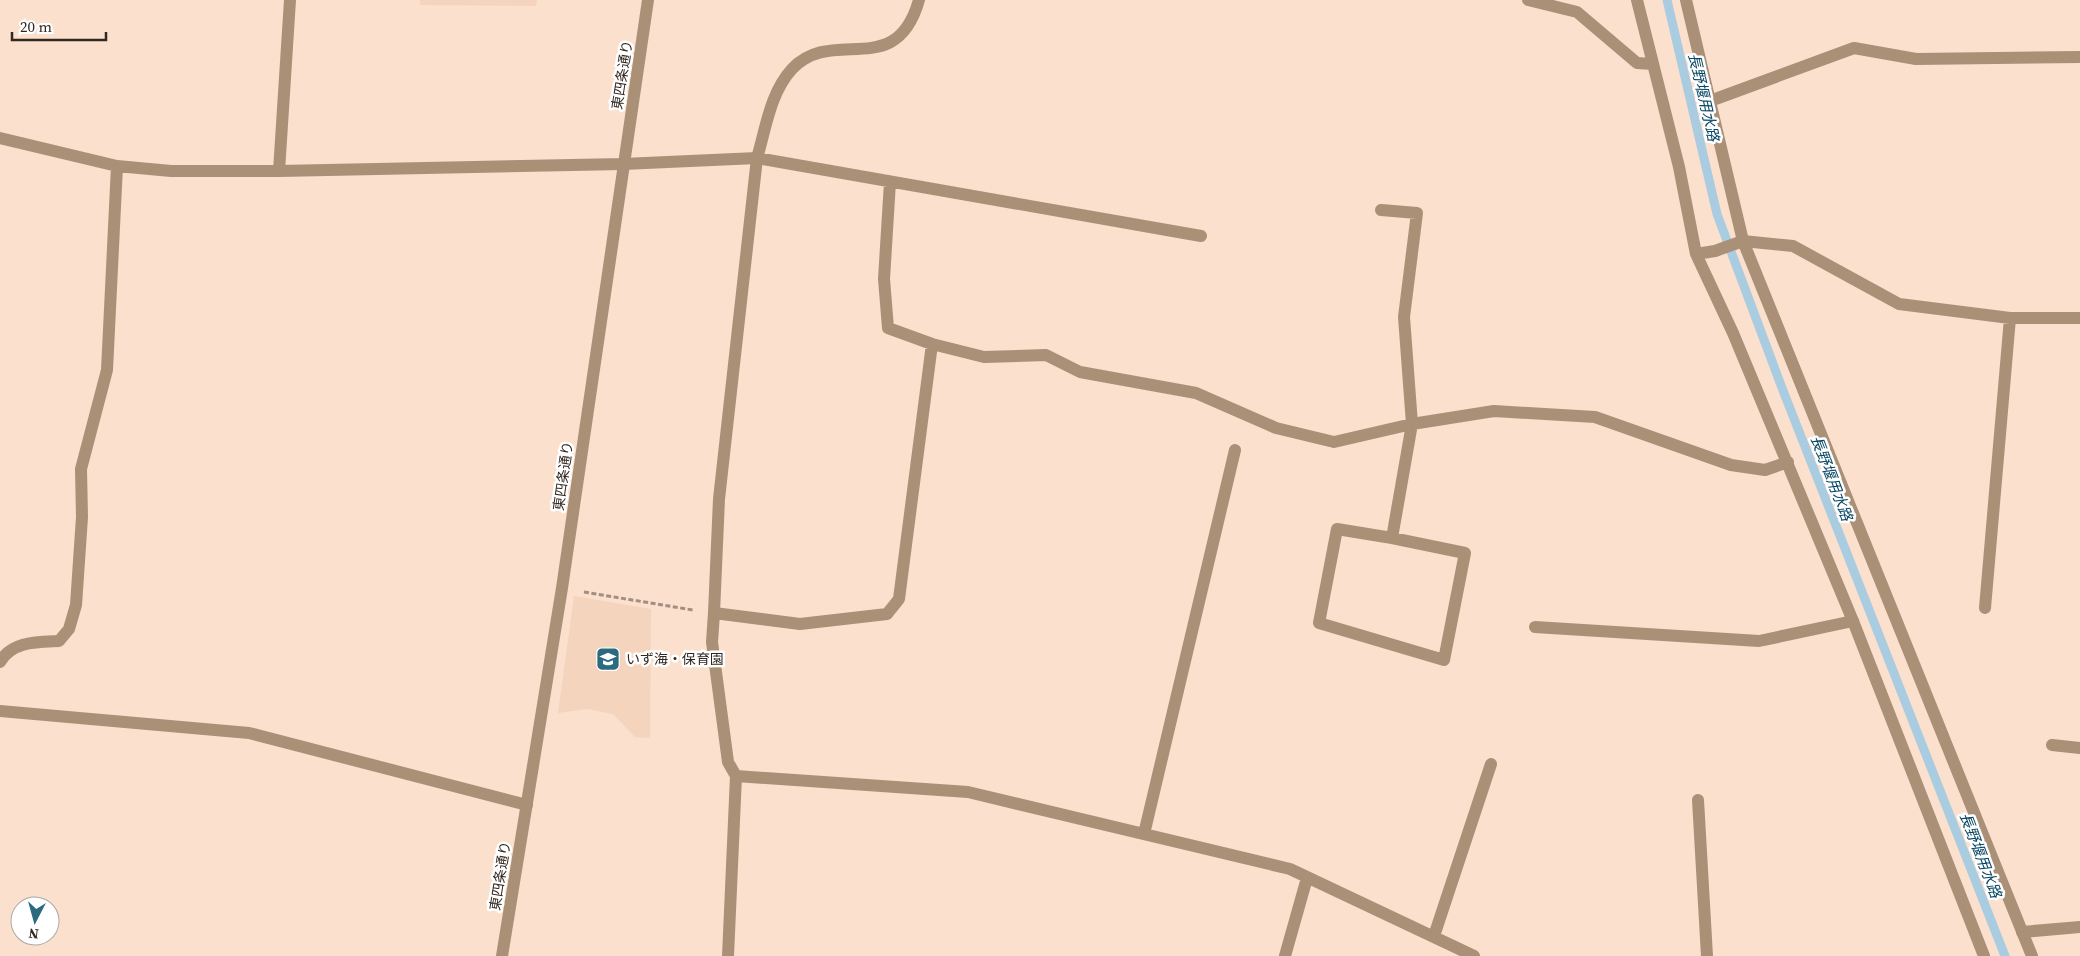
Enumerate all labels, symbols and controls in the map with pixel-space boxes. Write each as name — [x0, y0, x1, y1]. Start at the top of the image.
scale bar — [12, 10, 106, 42]
text: 20 m — [20, 16, 52, 37]
street label: 東四条通り — [607, 39, 637, 111]
water label: 長野堰用水路 — [1684, 51, 1725, 145]
water label: 長野堰用水路 — [1806, 432, 1859, 526]
street label: 東四条通り — [548, 440, 578, 512]
school or university icon: いず海・保育園 — [595, 646, 621, 672]
place label: いず海・保育園 — [626, 649, 724, 669]
water label: 長野堰用水路 — [1955, 809, 2008, 903]
street label: 東四条通り — [485, 840, 515, 912]
north arrow — [10, 896, 60, 946]
text: N — [28, 923, 40, 944]

